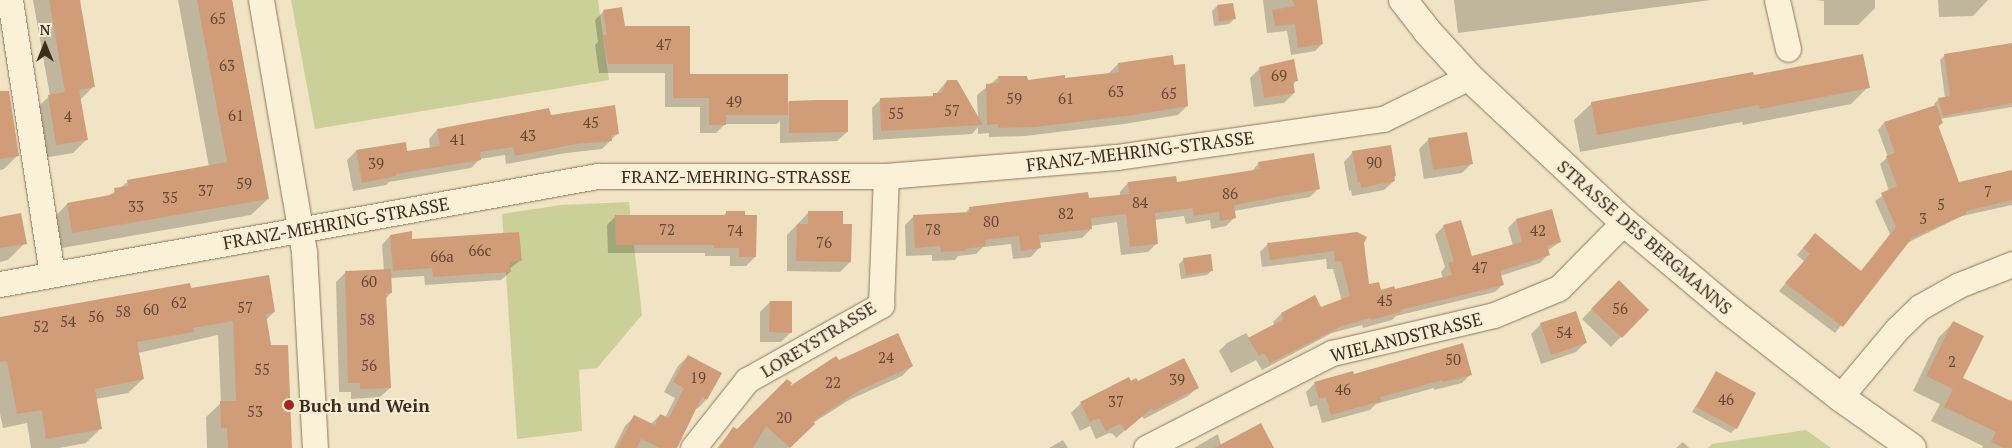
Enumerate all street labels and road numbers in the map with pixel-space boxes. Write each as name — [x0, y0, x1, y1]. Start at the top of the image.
street label: FRANZ-MEHRING-STRASSE — [1025, 126, 1255, 176]
street label: STRASSE DES BERGMANNS — [1553, 155, 1737, 319]
street label: FRANZ-MEHRING-STRASSE — [621, 165, 851, 187]
street label: FRANZ-MEHRING-STRASSE — [221, 192, 451, 254]
street label: LOREYSTRASSE — [756, 296, 880, 382]
street label: WIELANDSTRASSE — [1328, 308, 1484, 366]

